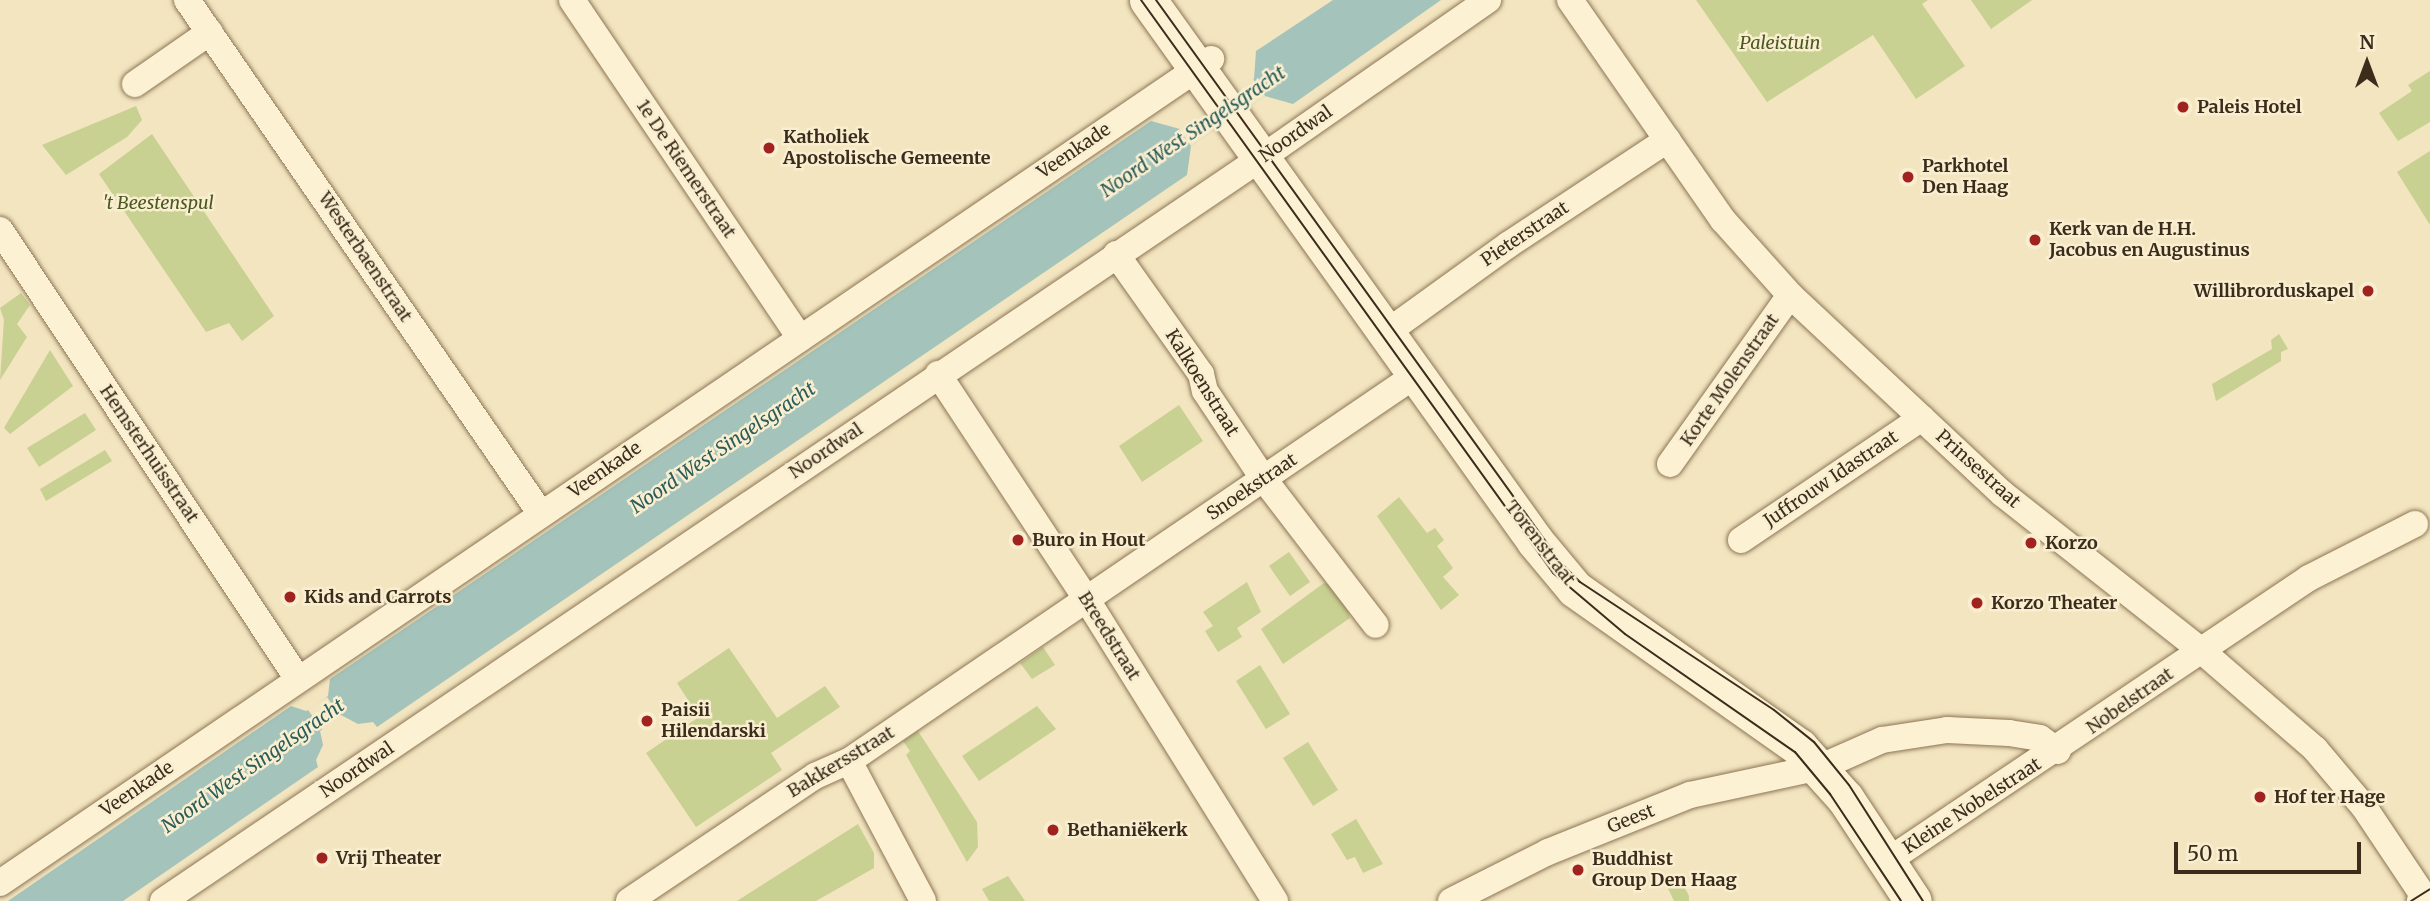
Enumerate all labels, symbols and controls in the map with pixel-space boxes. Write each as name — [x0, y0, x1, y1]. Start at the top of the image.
north arrow — [2332, 28, 2402, 98]
text: N — [2359, 30, 2375, 54]
park label: Paleistuin — [1740, 32, 1820, 54]
water label: Noord West Singelsgracht — [1096, 62, 1290, 202]
street label: 1e De Riemerstraat — [632, 96, 740, 242]
place label: Paleis Hotel — [2197, 96, 2302, 118]
marker: Paleis Hotel — [2175, 99, 2191, 115]
street label: Noordwal — [1255, 101, 1337, 167]
street label: Veenkade — [1033, 119, 1115, 183]
place label: Katholiek Apostolische Gemeente — [783, 127, 991, 170]
marker: Katholiek Apostolische Gemeente — [761, 140, 777, 156]
place label: Parkhotel Den Haag — [1922, 156, 2008, 198]
marker: Parkhotel Den Haag — [1900, 169, 1916, 185]
street label: Westerbaenstraat — [314, 188, 416, 326]
park label: 't Beestenspul — [102, 192, 214, 214]
street label: Pieterstraat — [1477, 197, 1573, 271]
place label: Kerk van de H.H. Jacobus en Augustinus — [2049, 219, 2250, 262]
marker: Kerk van de H.H. Jacobus en Augustinus — [2027, 232, 2043, 248]
place label: Willibrorduskapel — [2194, 280, 2354, 302]
marker: Willibrorduskapel — [2360, 283, 2376, 299]
street label: Korte Molenstraat — [1676, 310, 1784, 450]
street label: Kalkoenstraat — [1161, 326, 1243, 440]
water label: Noord West Singelsgracht — [626, 378, 820, 518]
street label: Hemsterhuisstraat — [95, 381, 203, 527]
street label: Noordwal — [785, 419, 867, 483]
street label: Prinsestraat — [1931, 425, 2025, 513]
street label: Juffrouw Idastraat — [1760, 426, 1902, 532]
street label: Veenkade — [565, 437, 645, 503]
street label: Snoekstraat — [1203, 449, 1301, 525]
street label: Torenstraat — [1500, 496, 1580, 590]
place label: Buro in Hout — [1032, 529, 1145, 551]
marker: Buro in Hout — [1010, 532, 1026, 548]
place label: Korzo — [2045, 532, 2098, 554]
marker: Korzo — [2023, 535, 2039, 551]
place label: Kids and Carrots — [304, 586, 452, 608]
street label: Breedstraat — [1073, 588, 1145, 684]
marker: Kids and Carrots — [282, 589, 298, 605]
place label: Korzo Theater — [1991, 592, 2117, 614]
marker: Korzo Theater — [1969, 595, 1985, 611]
street label: Nobelstraat — [2083, 663, 2177, 739]
water label: Noord West Singelsgracht — [157, 694, 349, 838]
place label: Paisii Hilendarski — [661, 700, 766, 742]
marker: Paisii Hilendarski — [639, 713, 655, 729]
street label: Bakkersstraat — [784, 722, 898, 802]
street label: Noordwal — [316, 738, 398, 802]
street label: Kleine Nobelstraat — [1899, 753, 2045, 859]
street label: Veenkade — [96, 757, 178, 821]
place label: Hof ter Hage — [2274, 786, 2385, 808]
marker: Hof ter Hage — [2252, 789, 2268, 805]
street label: Geest — [1604, 800, 1658, 838]
place label: Bethaniëkerk — [1067, 819, 1188, 841]
marker: Bethaniëkerk — [1045, 822, 1061, 838]
scale bar — [2178, 828, 2365, 872]
text: 50 m — [2187, 840, 2238, 867]
place label: Vrij Theater — [336, 847, 441, 869]
place label: Buddhist Group Den Haag — [1592, 849, 1737, 892]
marker: Vrij Theater — [314, 850, 330, 866]
marker: Buddhist Group Den Haag — [1570, 862, 1586, 878]

